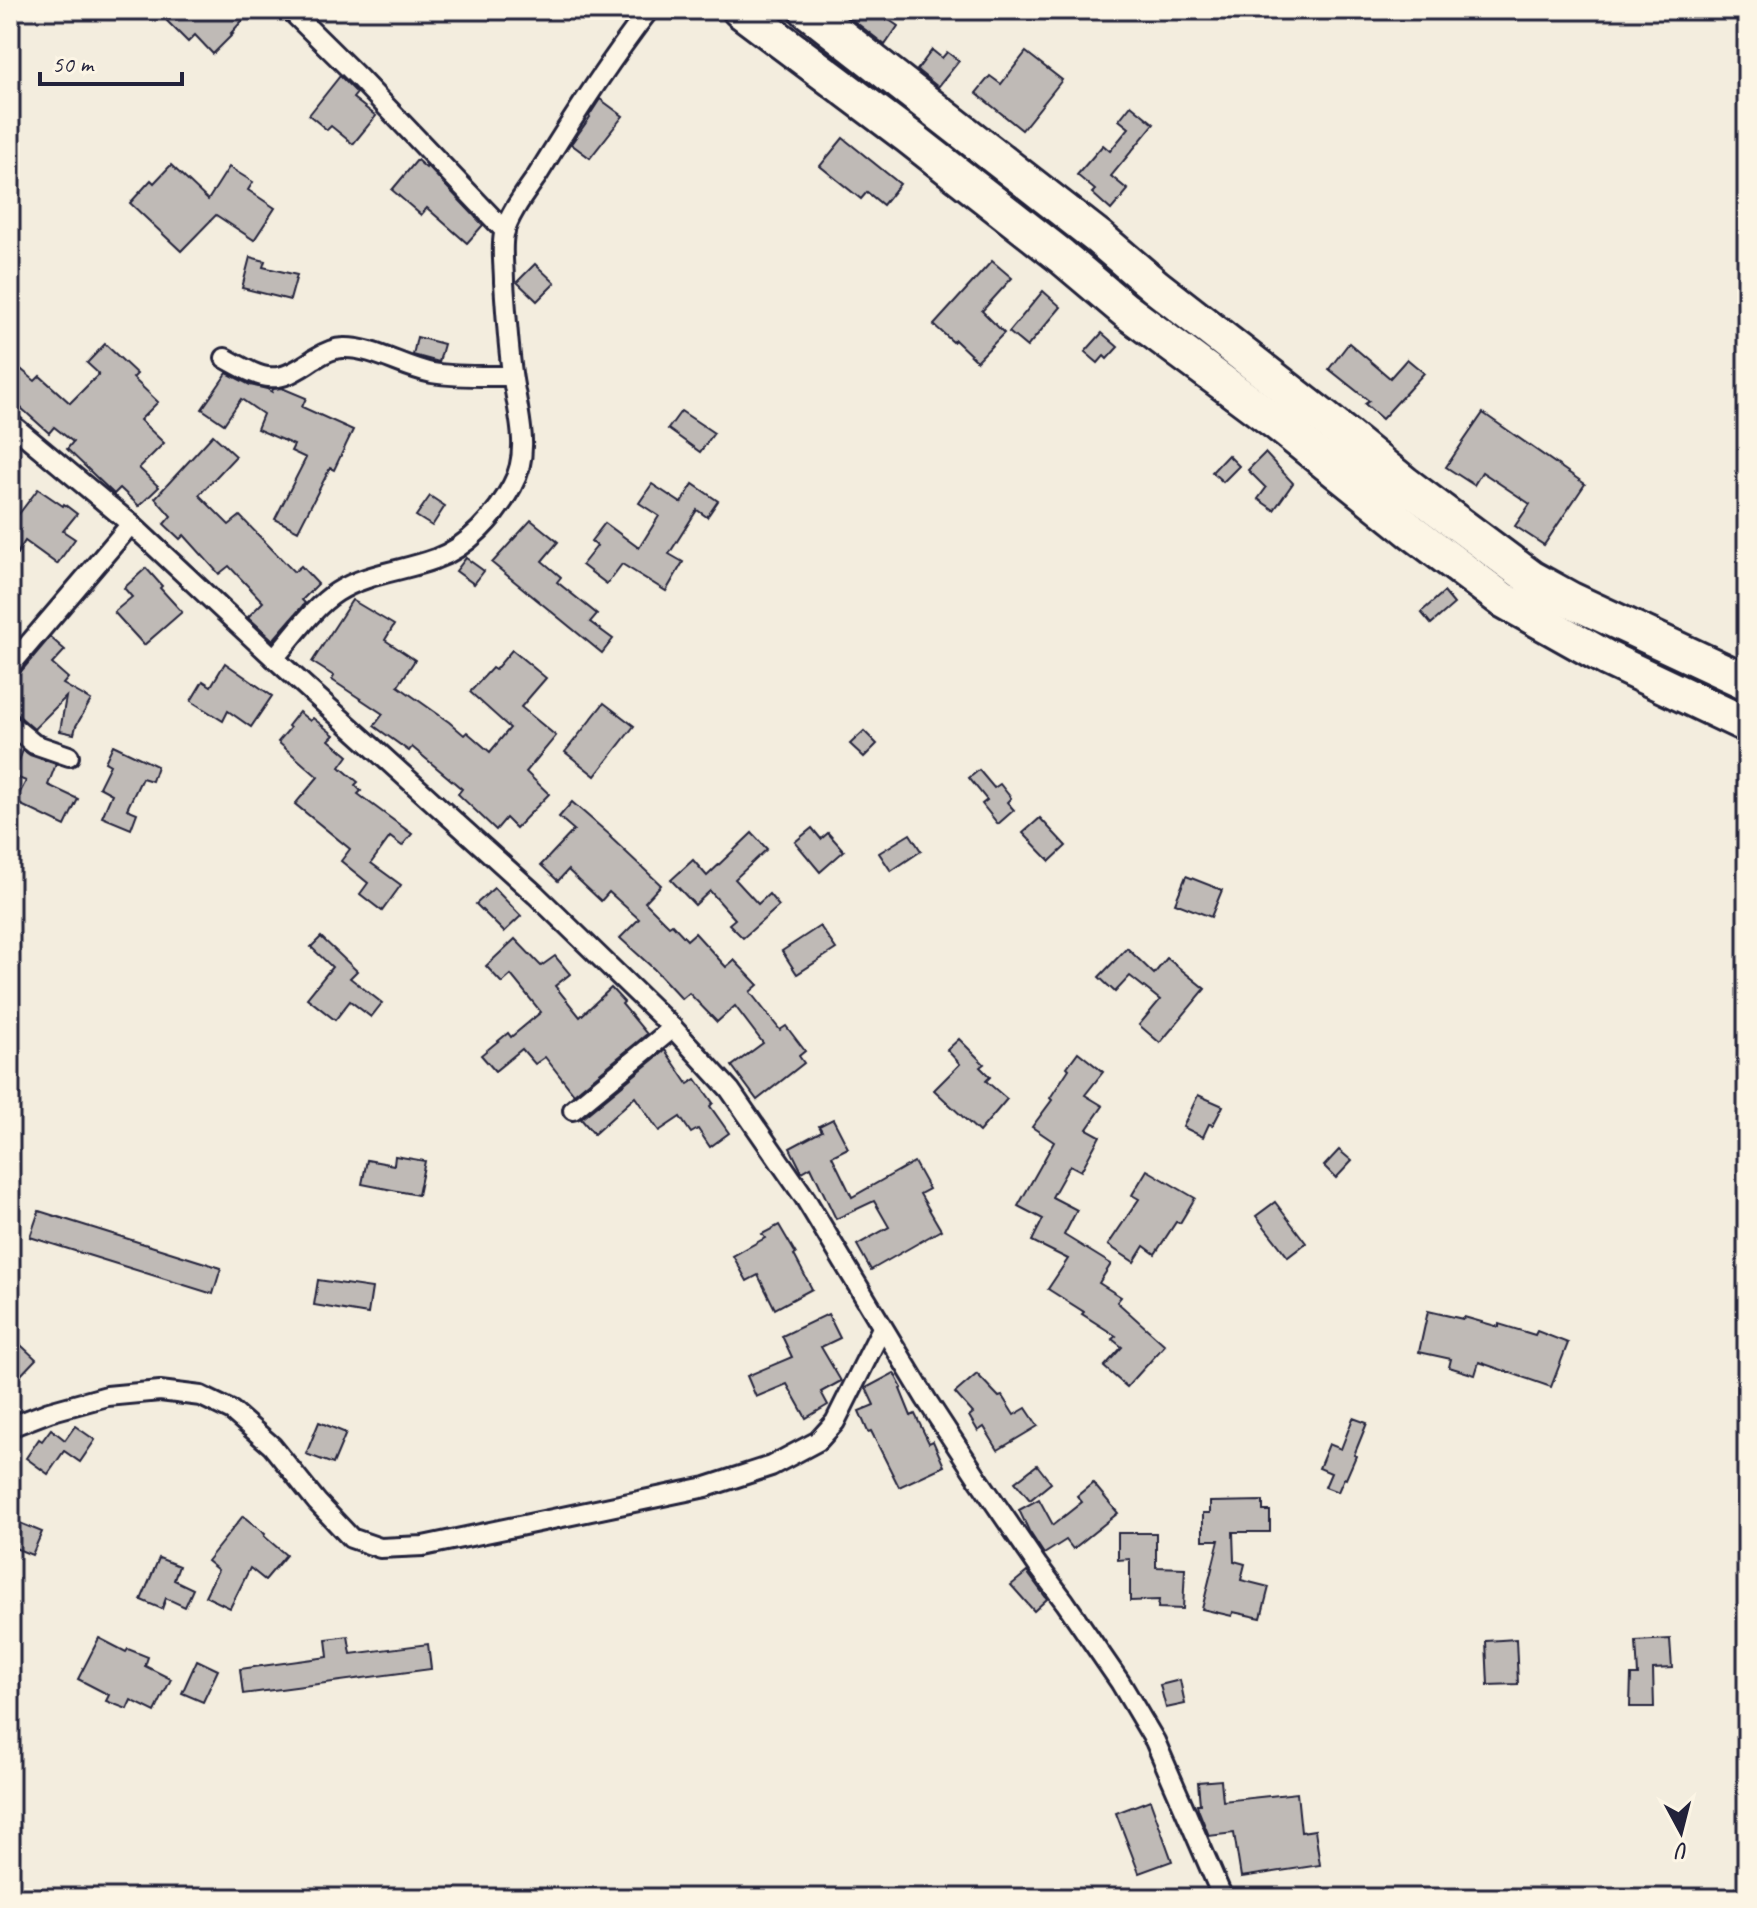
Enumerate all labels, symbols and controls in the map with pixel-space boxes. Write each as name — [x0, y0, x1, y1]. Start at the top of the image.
scale bar — [40, 36, 182, 86]
text: 50 m — [52, 49, 95, 79]
north arrow — [1641, 1792, 1721, 1872]
text: U — [1672, 1836, 1690, 1866]

